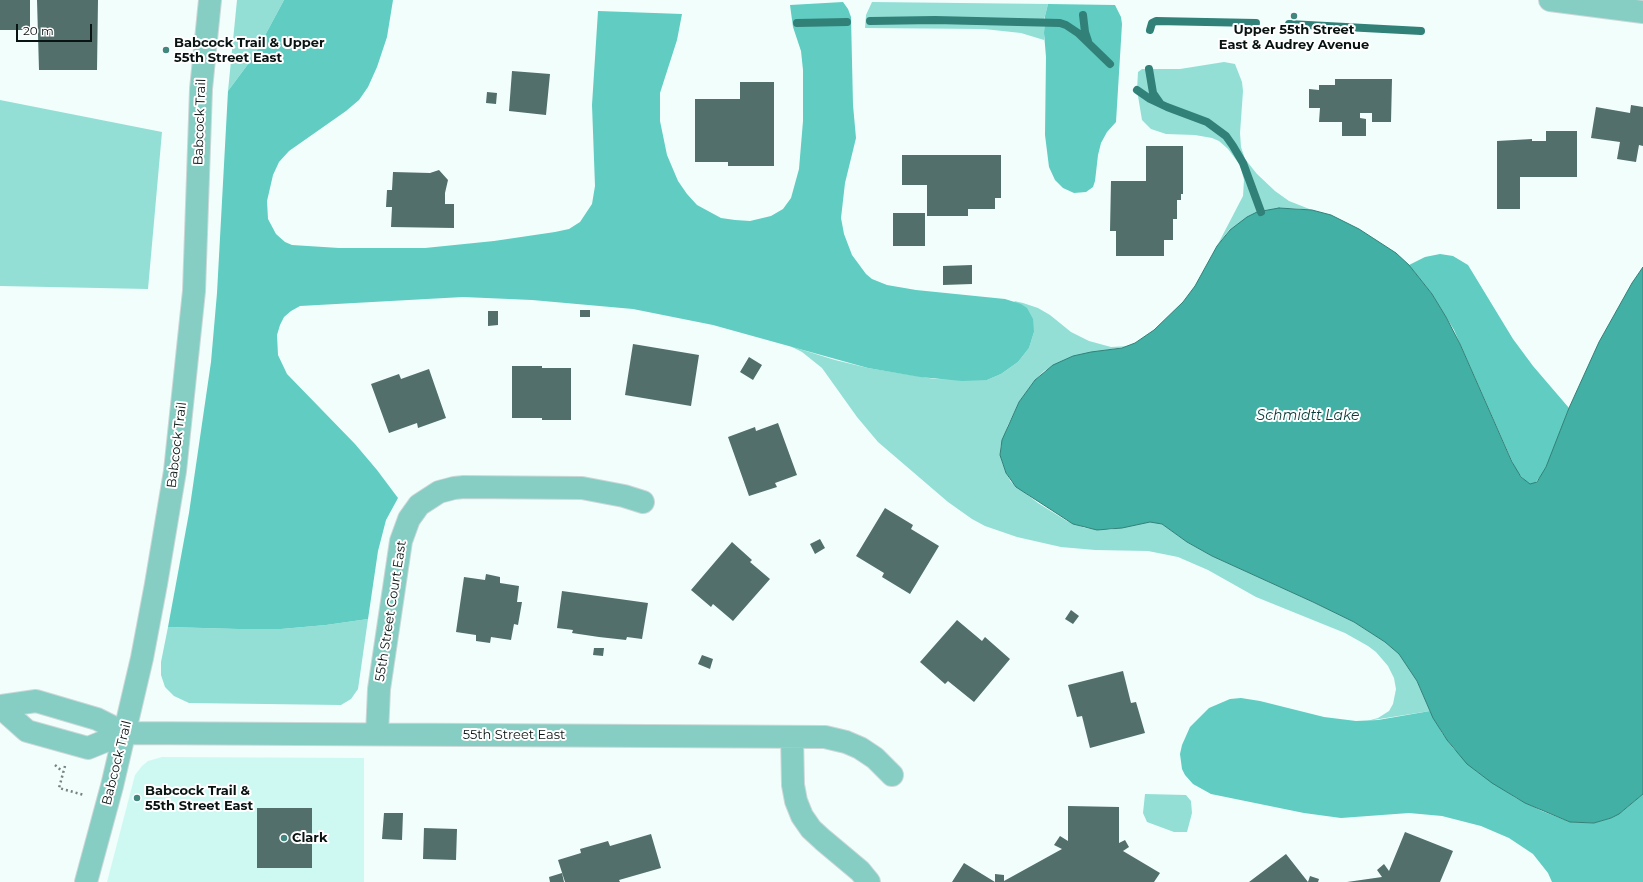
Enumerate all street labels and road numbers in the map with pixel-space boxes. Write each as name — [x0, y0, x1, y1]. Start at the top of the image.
street label: Babcock Trail — [191, 78, 209, 166]
street label: Babcock Trail — [164, 401, 190, 489]
street label: 55th Street Court East — [372, 539, 410, 683]
street label: Babcock Trail — [99, 719, 135, 807]
street label: 55th Street East — [463, 727, 565, 743]

